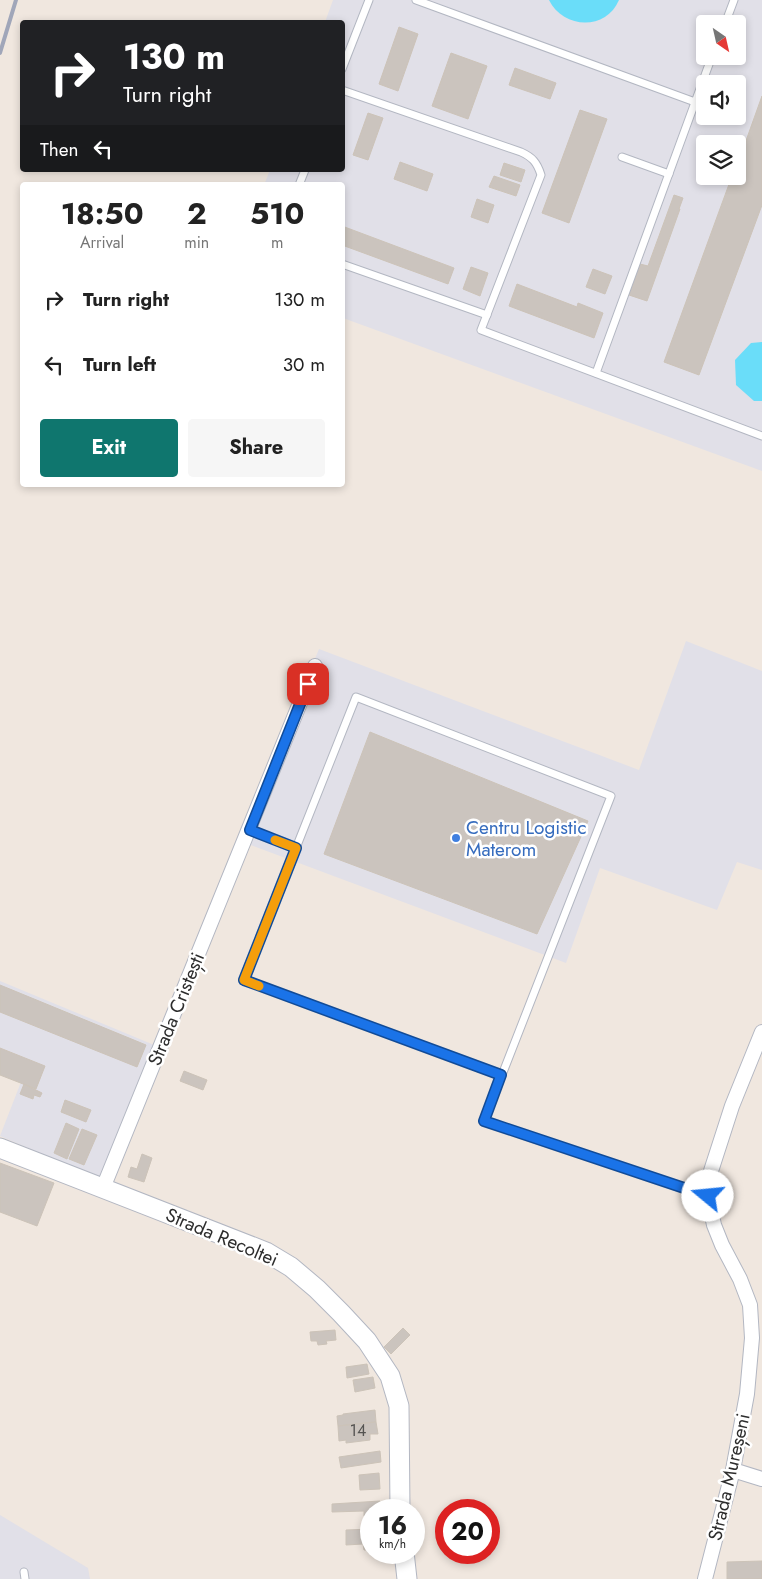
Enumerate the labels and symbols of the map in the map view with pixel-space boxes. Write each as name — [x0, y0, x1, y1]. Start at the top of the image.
north arrow — [696, 15, 746, 65]
pin — [287, 663, 329, 705]
place label: Centru Logistic Materom — [466, 814, 586, 863]
marker: Centru Logistic Materom — [450, 832, 462, 844]
street label: Strada Cristești — [141, 948, 211, 1070]
position arrow — [681, 1169, 733, 1221]
street label: Strada Recoltei — [162, 1201, 282, 1273]
street label: Strada Mureșeni — [701, 1411, 757, 1543]
house number: 14 — [350, 1419, 366, 1442]
speed limit sign: 20 — [435, 1499, 500, 1564]

